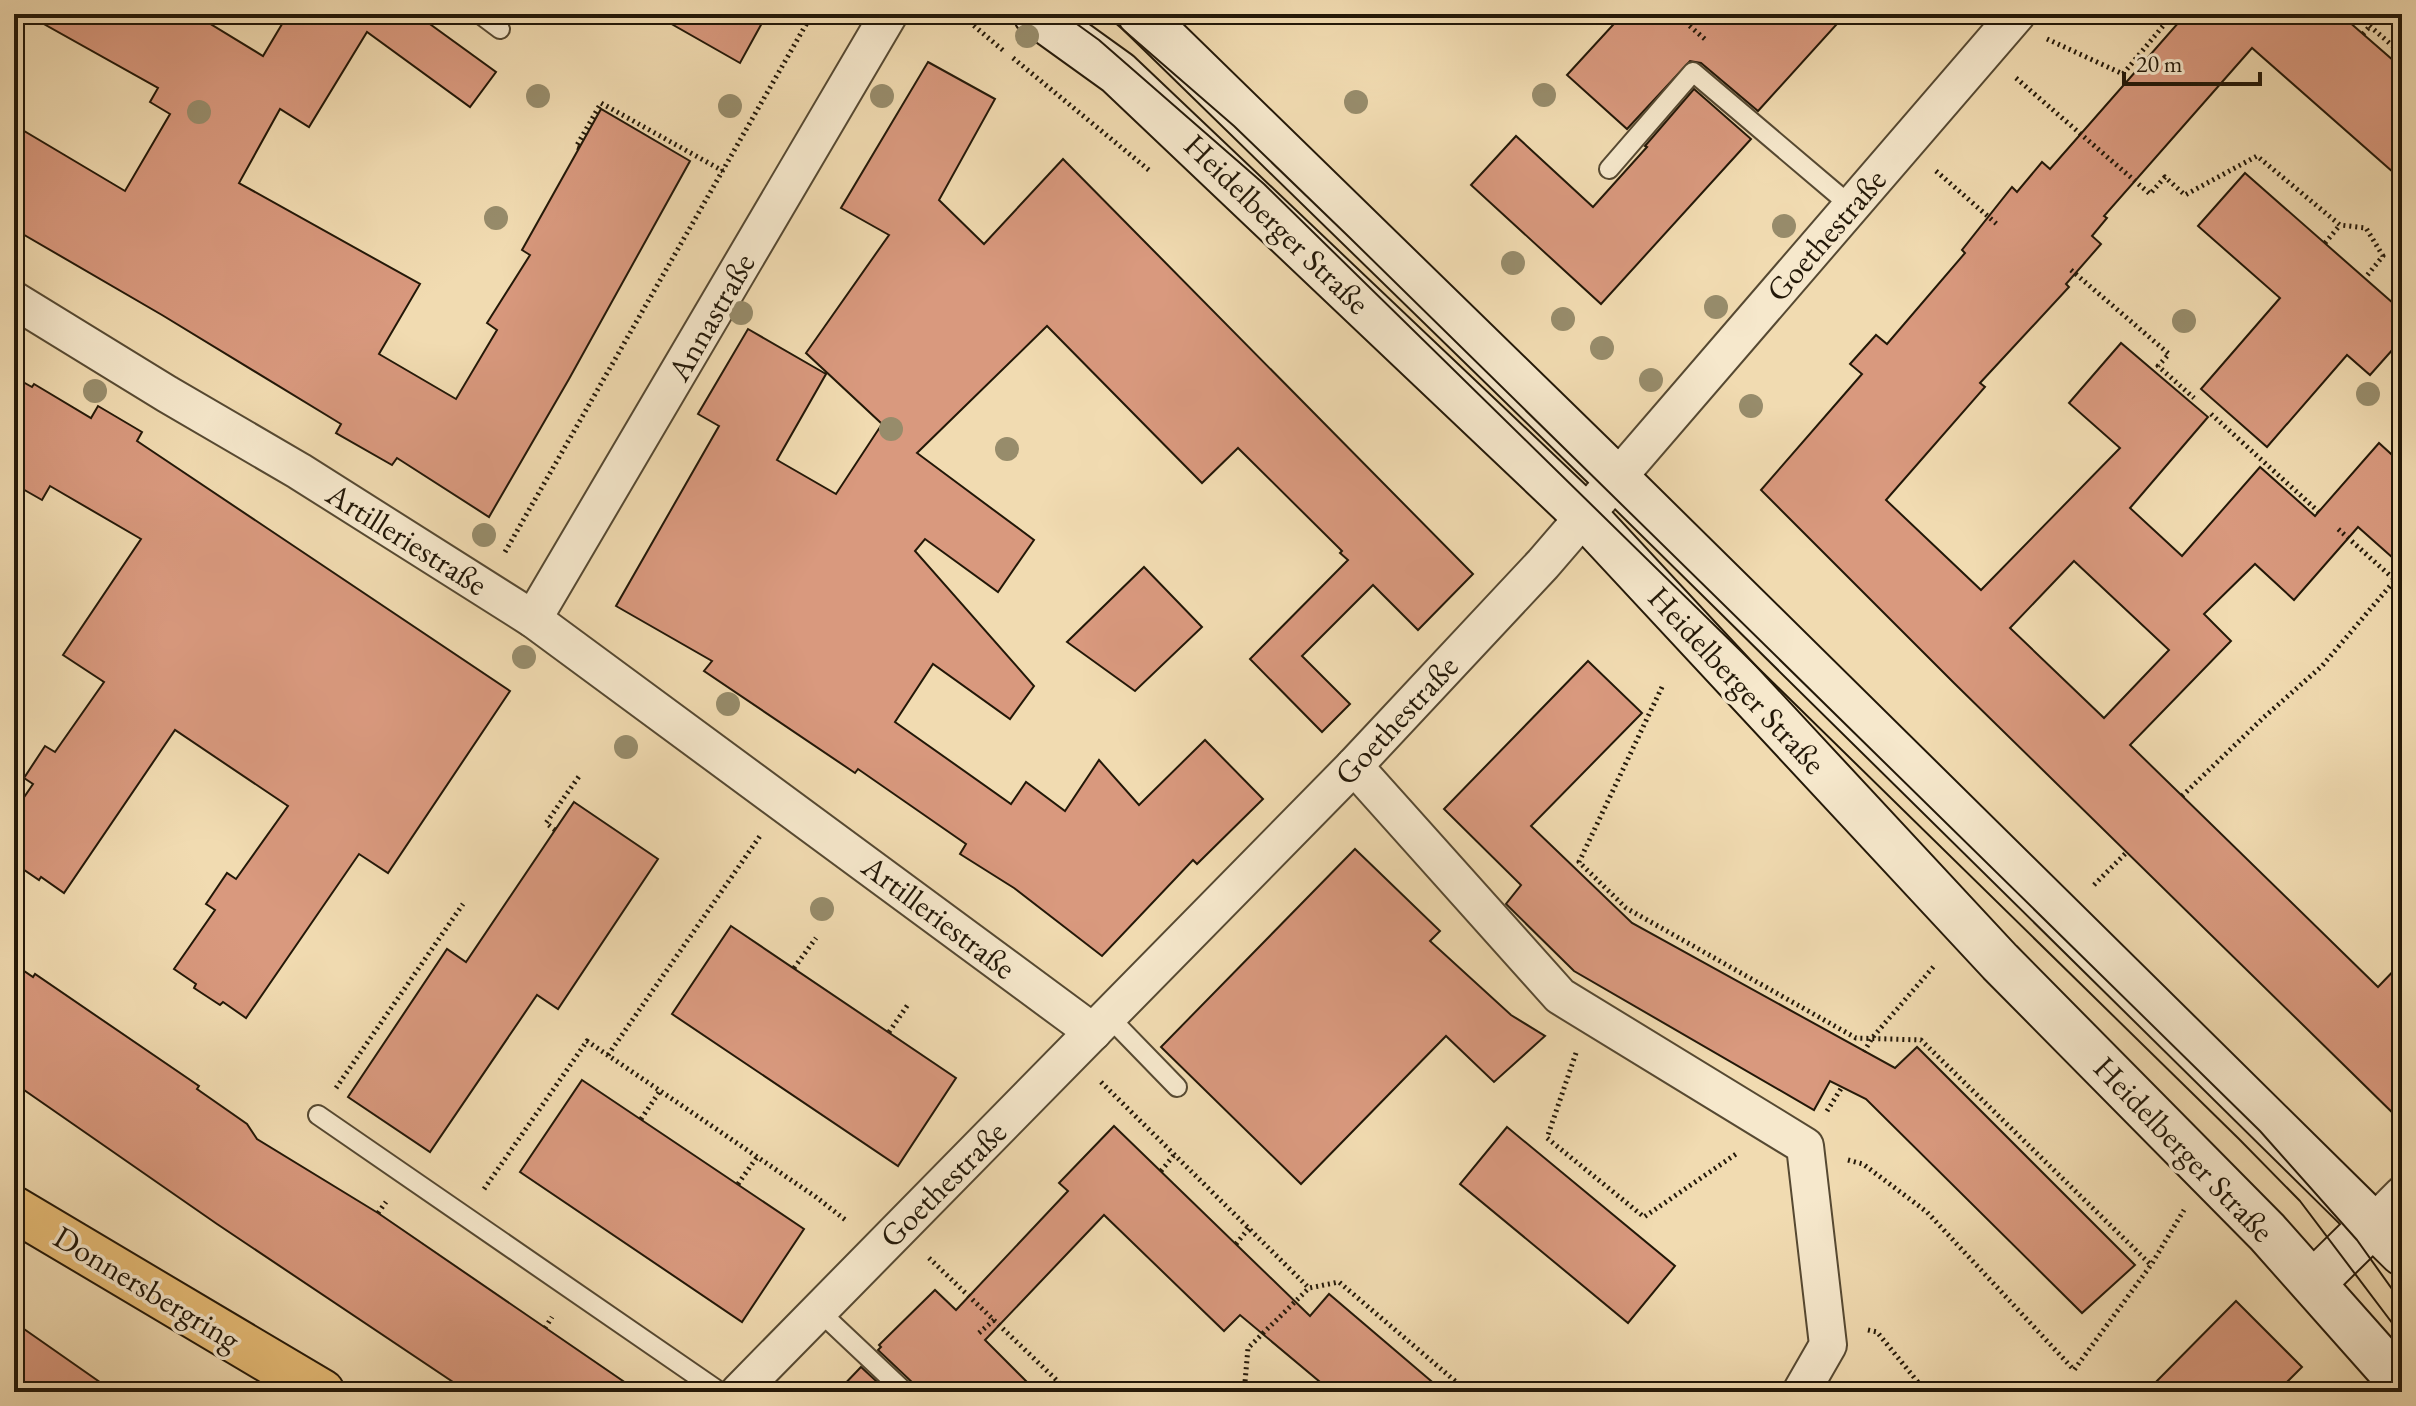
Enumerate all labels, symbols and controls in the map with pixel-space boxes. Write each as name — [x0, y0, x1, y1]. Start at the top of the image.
scale bar — [2124, 36, 2260, 86]
text: 20 m — [2136, 48, 2183, 79]
street label: Heidelberger Straße — [1175, 125, 1379, 323]
street label: Goethestraße — [1757, 160, 1895, 310]
street label: Annastraße — [657, 245, 764, 389]
street label: Artilleriestraße — [318, 472, 495, 605]
street label: Heidelberger Straße — [1639, 577, 1835, 783]
street label: Goethestraße — [1325, 646, 1467, 794]
street label: Artilleriestraße — [853, 845, 1024, 989]
street label: Heidelberger Straße — [2085, 1047, 2283, 1251]
street label: Goethestraße — [870, 1111, 1016, 1257]
street label: Donnersbergring — [46, 1216, 249, 1361]

